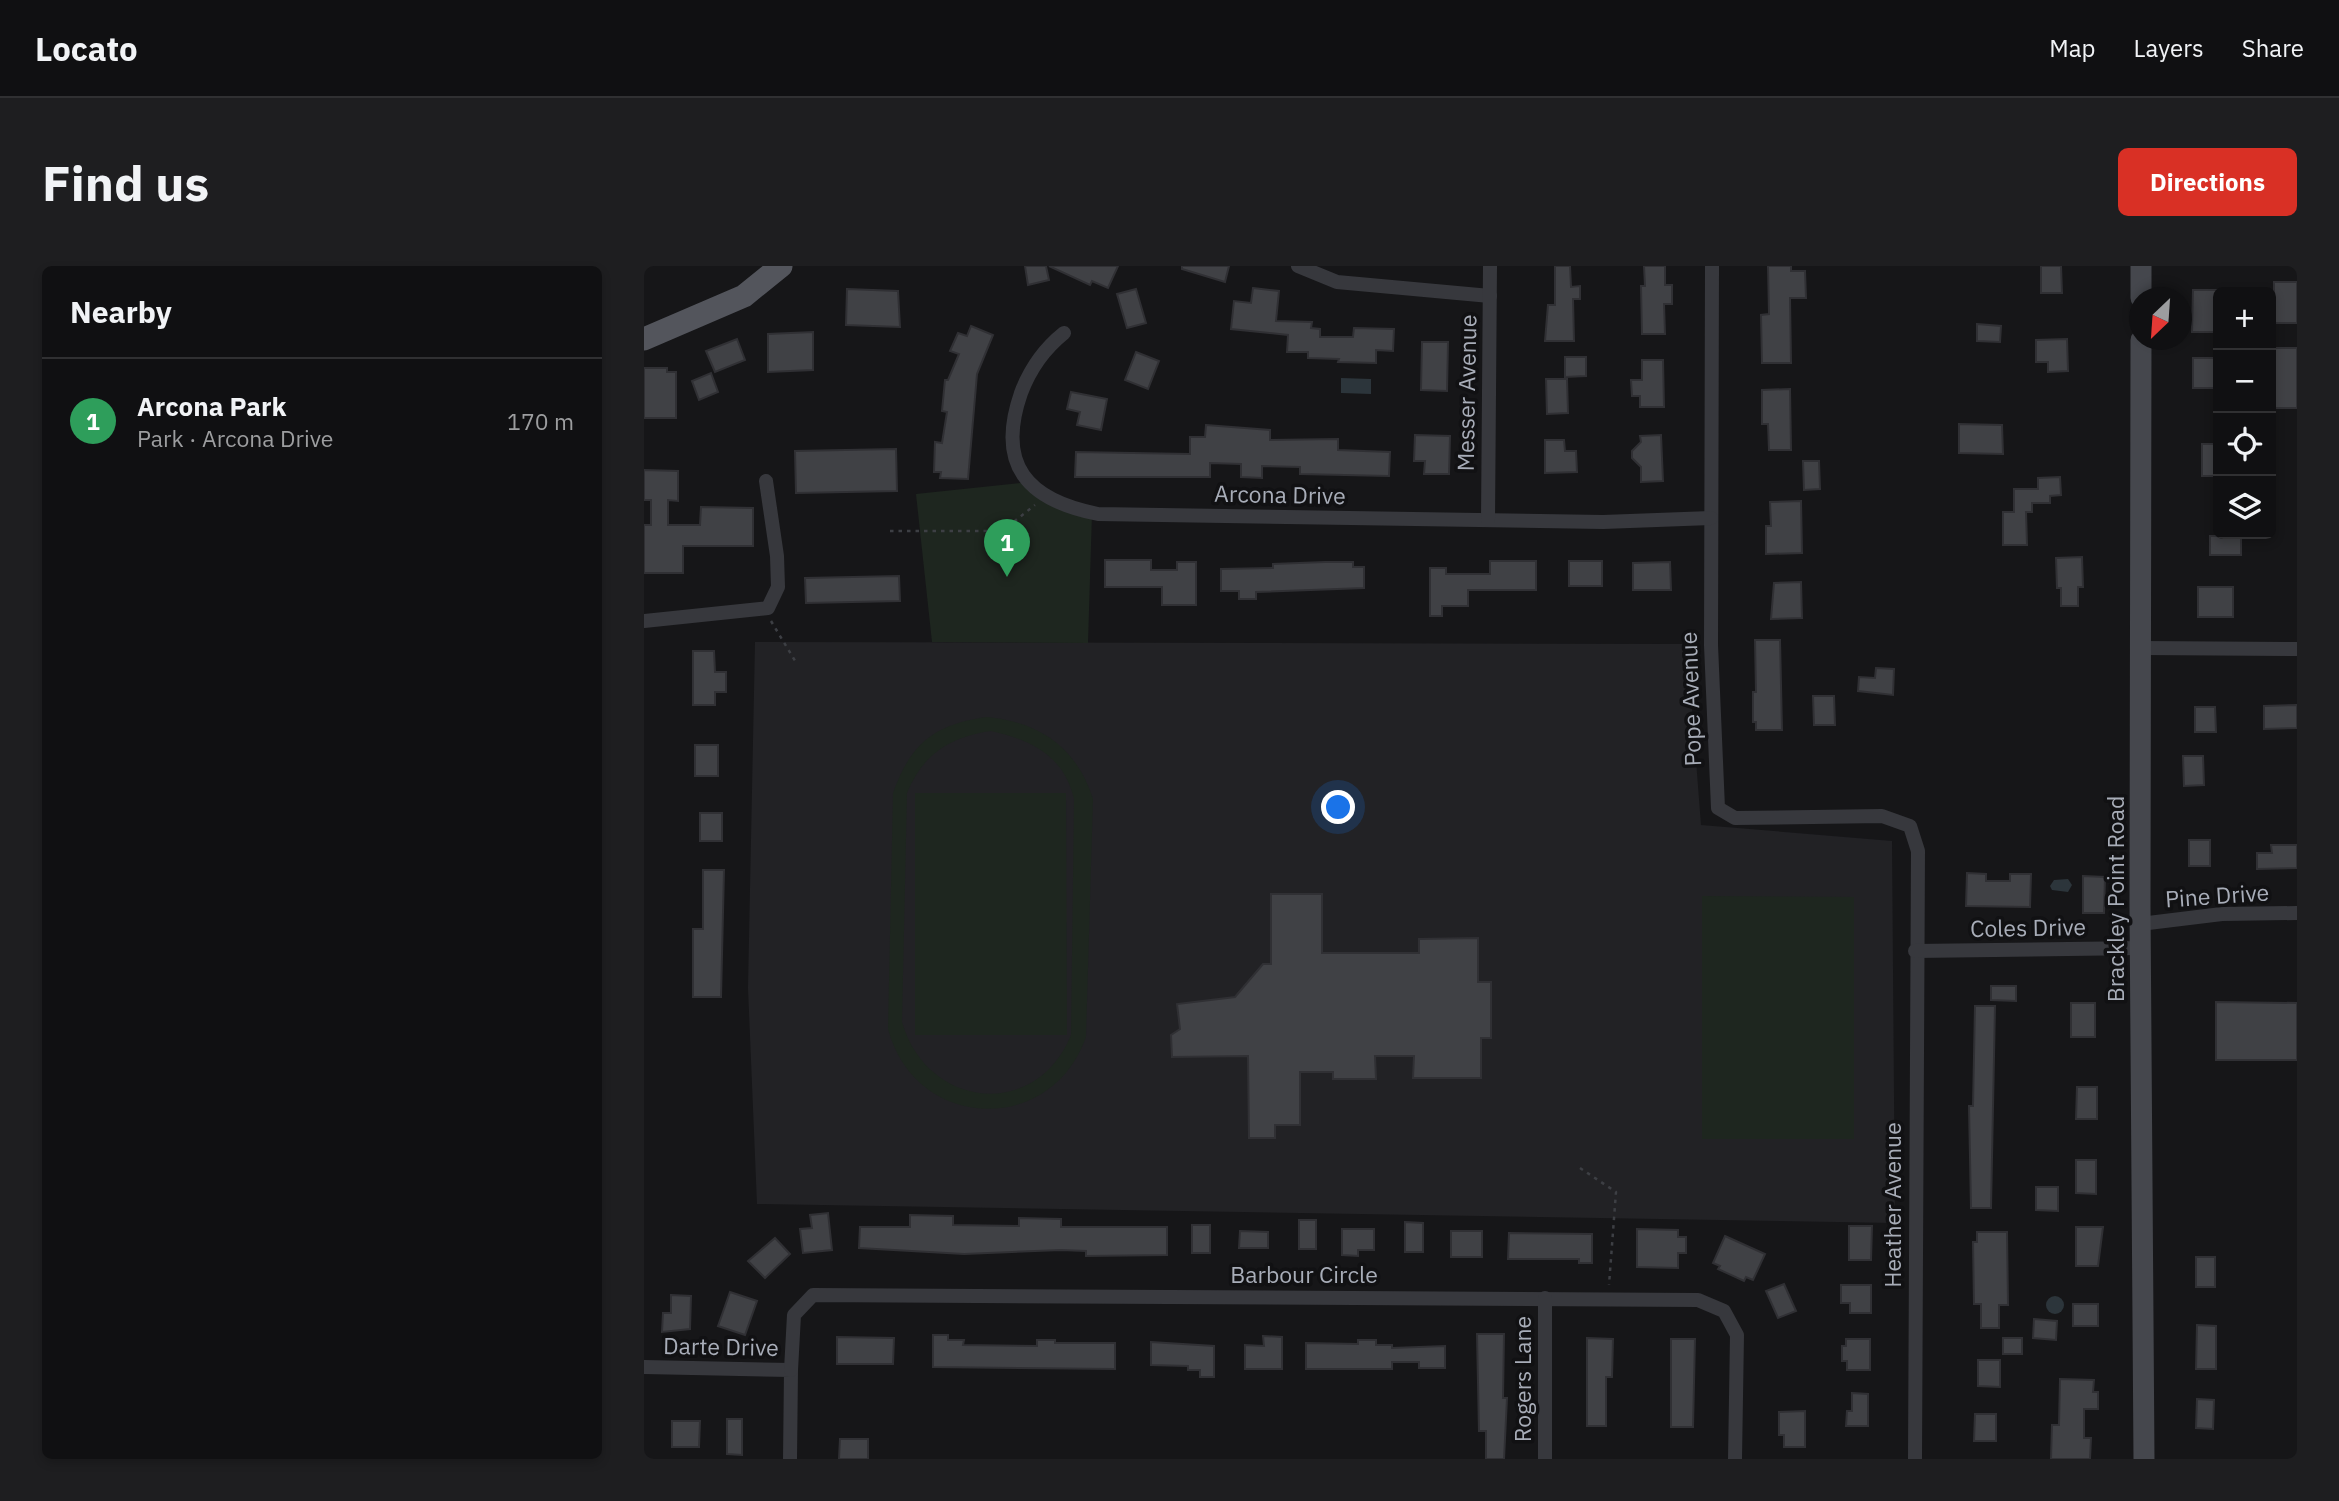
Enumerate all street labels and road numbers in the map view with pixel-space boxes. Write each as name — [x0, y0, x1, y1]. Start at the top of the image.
street label: Messer Avenue — [1450, 314, 1482, 472]
street label: Arcona Drive — [1214, 478, 1346, 510]
street label: Pope Avenue — [1673, 631, 1707, 767]
street label: Brackley Point Road — [2100, 796, 2130, 1002]
street label: Pine Drive — [2164, 876, 2270, 914]
street label: Coles Drive — [1970, 911, 2086, 943]
street label: Heather Avenue — [1877, 1122, 1907, 1288]
street label: Barbour Circle — [1230, 1259, 1378, 1289]
street label: Rogers Lane — [1507, 1316, 1537, 1442]
street label: Darte Drive — [663, 1330, 779, 1362]

